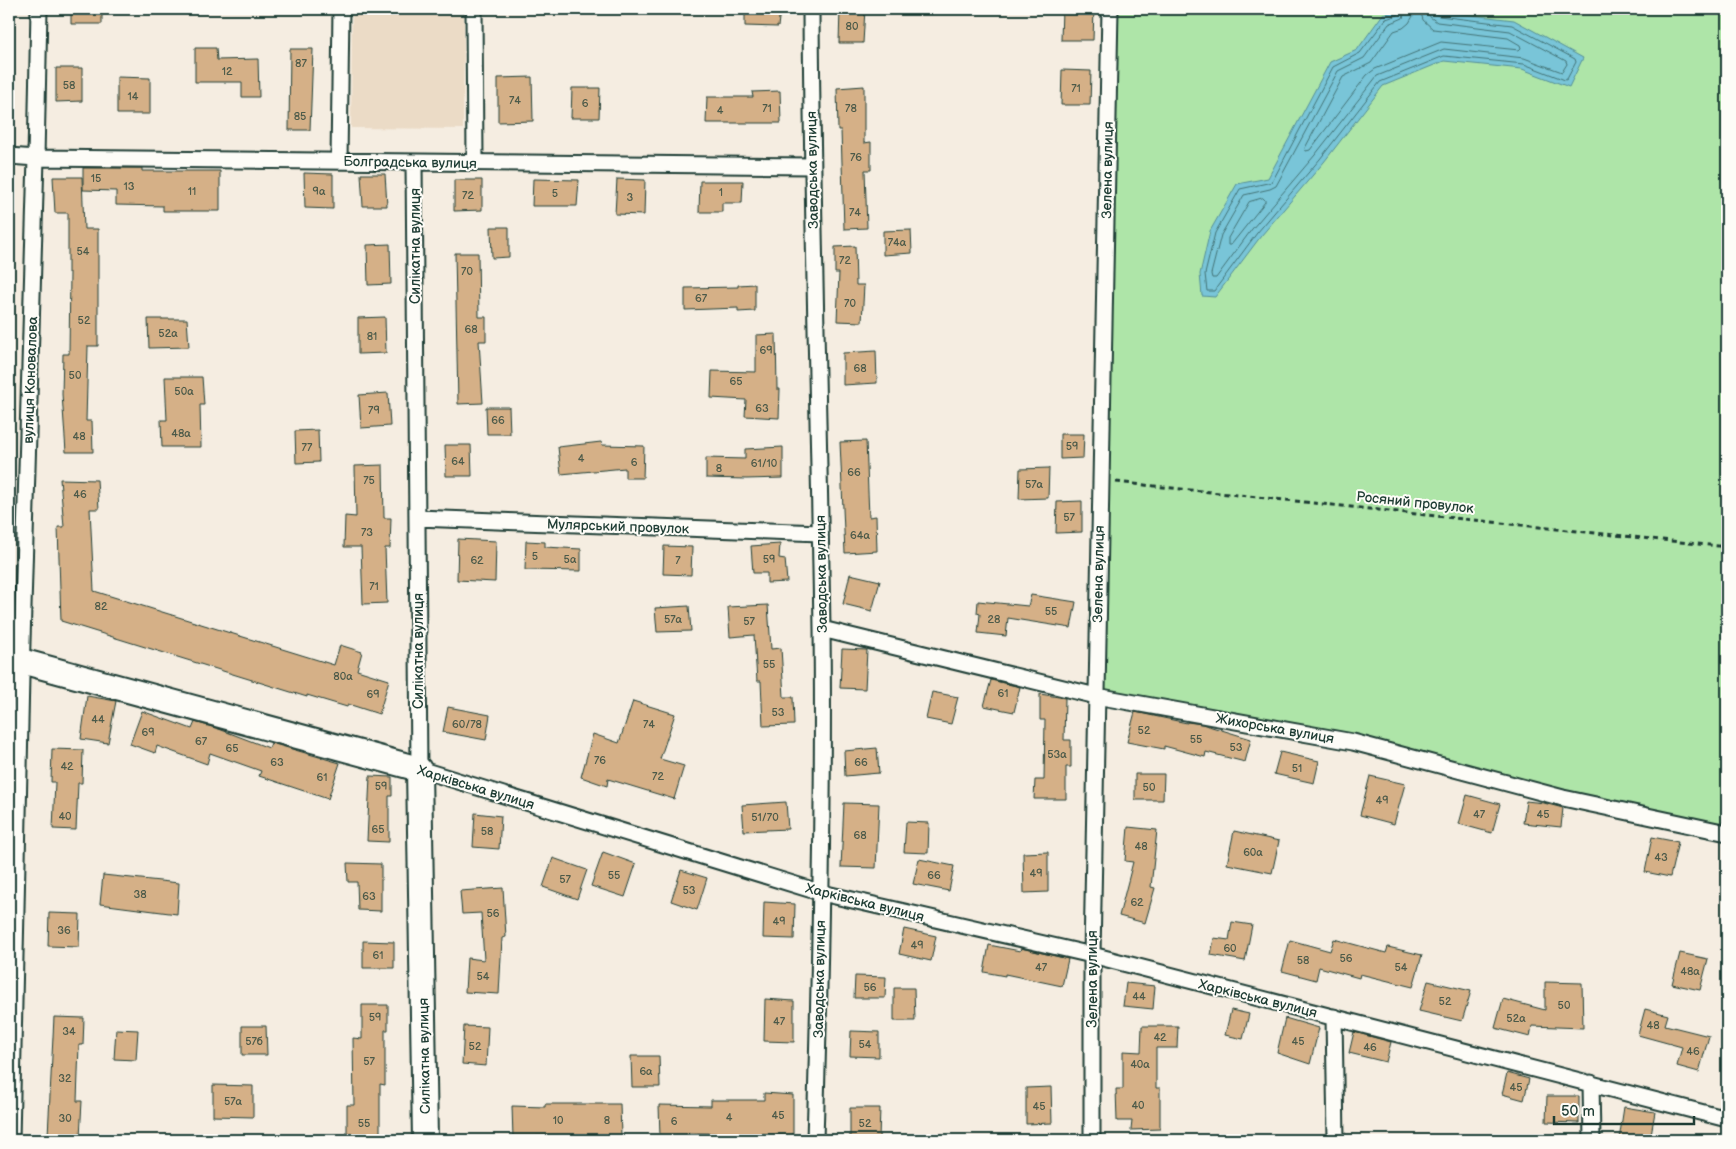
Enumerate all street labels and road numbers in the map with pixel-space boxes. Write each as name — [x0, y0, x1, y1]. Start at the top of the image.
street label: Заводська вулиця — [803, 111, 822, 229]
street label: Зелена вулиця — [1098, 121, 1117, 219]
street label: Болградська вулиця — [343, 153, 477, 172]
street label: Силікатна вулиця — [407, 188, 424, 304]
street label: вулиця Коновалова — [20, 315, 41, 444]
street label: Росяний провулок — [1355, 488, 1475, 517]
street label: Заводська вулиця — [812, 515, 831, 633]
street label: Мулярський провулок — [547, 516, 690, 537]
street label: Зелена вулиця — [1089, 525, 1108, 623]
street label: Силікатна вулиця — [410, 593, 427, 709]
street label: Жихорська вулиця — [1214, 710, 1336, 747]
street label: Харківська вулиця — [415, 762, 537, 813]
street label: Харківська вулиця — [804, 880, 926, 925]
street label: Заводська вулиця — [810, 920, 829, 1038]
street label: Зелена вулиця — [1084, 930, 1101, 1028]
street label: Харківська вулиця — [1197, 976, 1319, 1021]
street label: Силікатна вулиця — [415, 998, 434, 1114]

